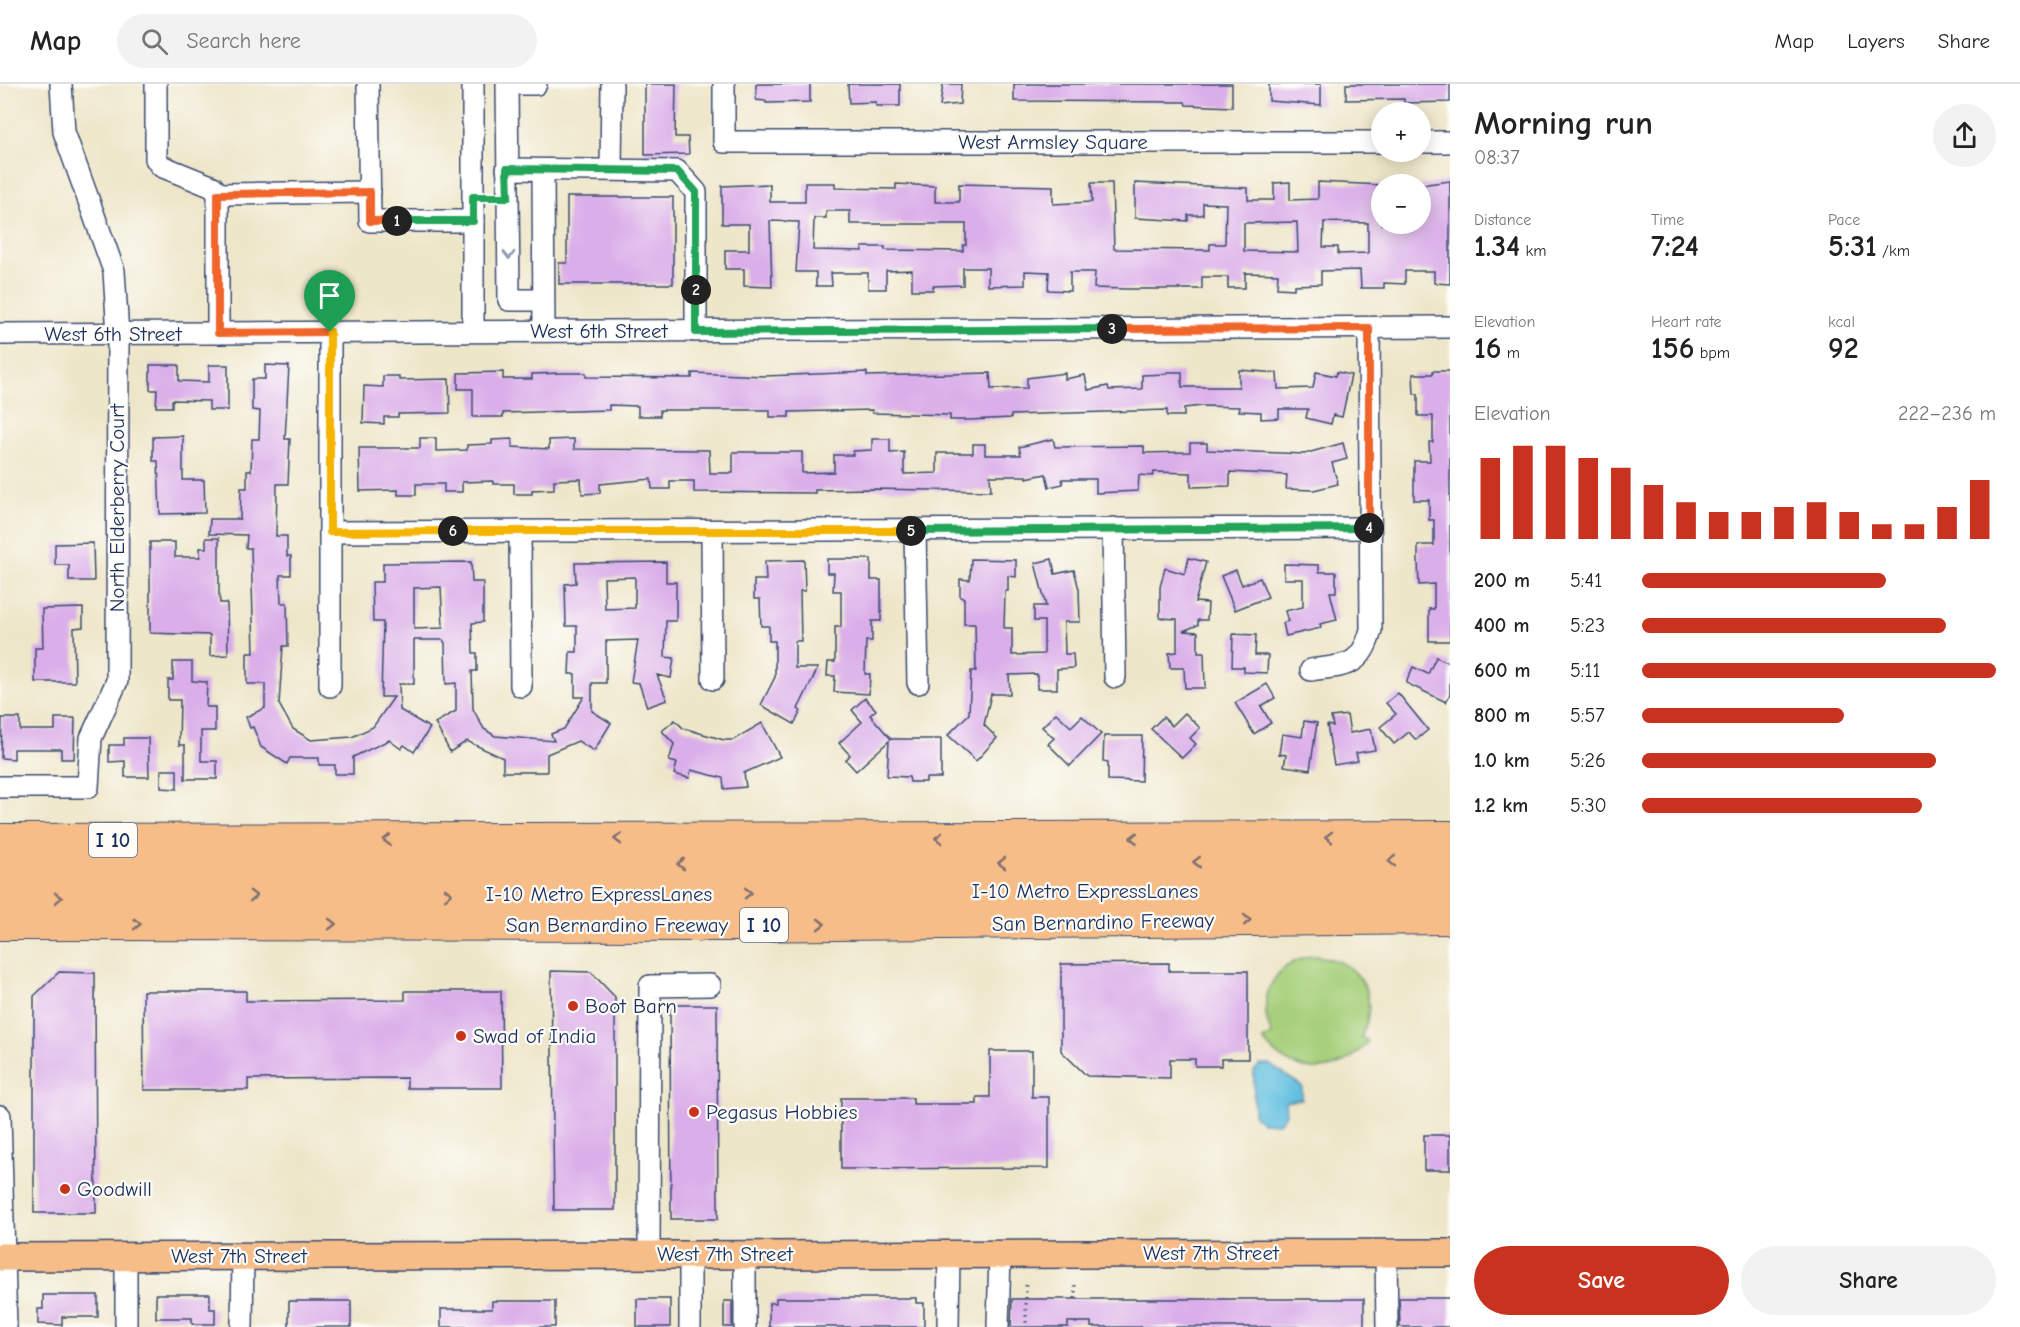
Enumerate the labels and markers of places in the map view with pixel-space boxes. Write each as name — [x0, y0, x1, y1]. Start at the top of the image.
pin: 1 — [382, 206, 412, 236]
pin — [304, 270, 355, 332]
pin: 2 — [681, 275, 711, 305]
pin: 3 — [1097, 314, 1127, 344]
pin: 4 — [1354, 513, 1384, 543]
pin: 6 — [438, 516, 468, 546]
pin: 5 — [896, 516, 926, 546]
place label: Boot Barn — [585, 994, 677, 1018]
marker: Boot Barn — [566, 999, 580, 1013]
place label: Swad of India — [473, 1024, 596, 1048]
marker: Swad of India — [454, 1029, 468, 1043]
place label: Pegasus Hobbies — [706, 1100, 857, 1124]
marker: Pegasus Hobbies — [687, 1105, 701, 1119]
place label: Goodwill — [77, 1177, 152, 1201]
marker: Goodwill — [58, 1182, 72, 1196]

